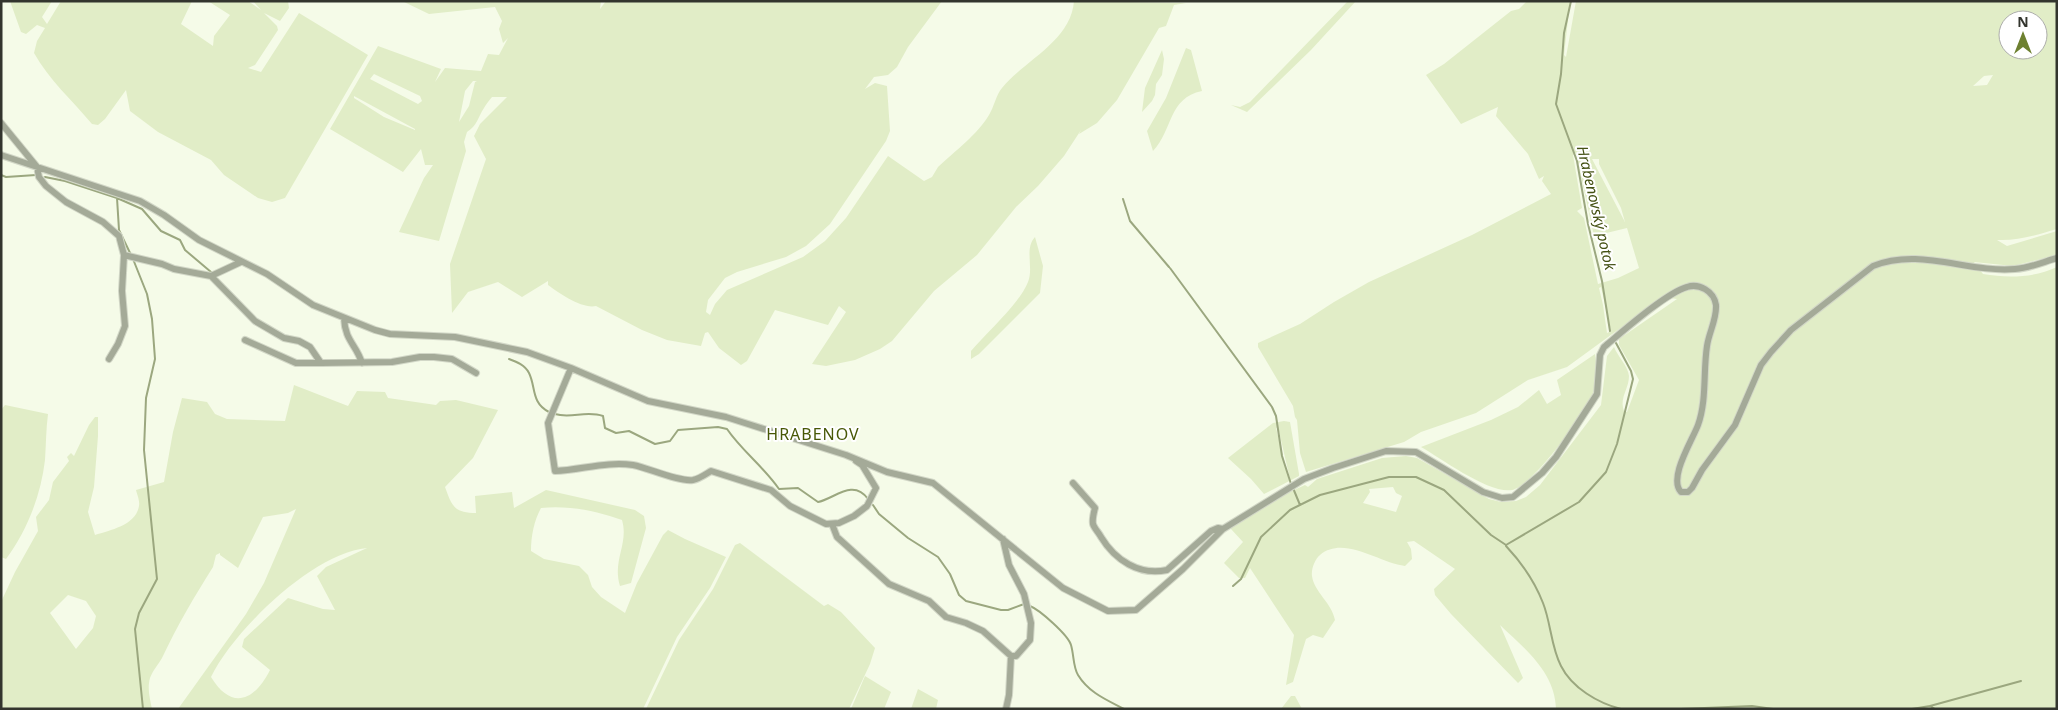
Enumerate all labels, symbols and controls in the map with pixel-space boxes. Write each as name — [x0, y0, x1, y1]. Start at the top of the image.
north arrow — [1998, 10, 2048, 60]
text: N — [2017, 12, 2029, 31]
water label: Hrabenovský potok — [1573, 144, 1621, 273]
district label: HRABENOV — [766, 423, 860, 445]

